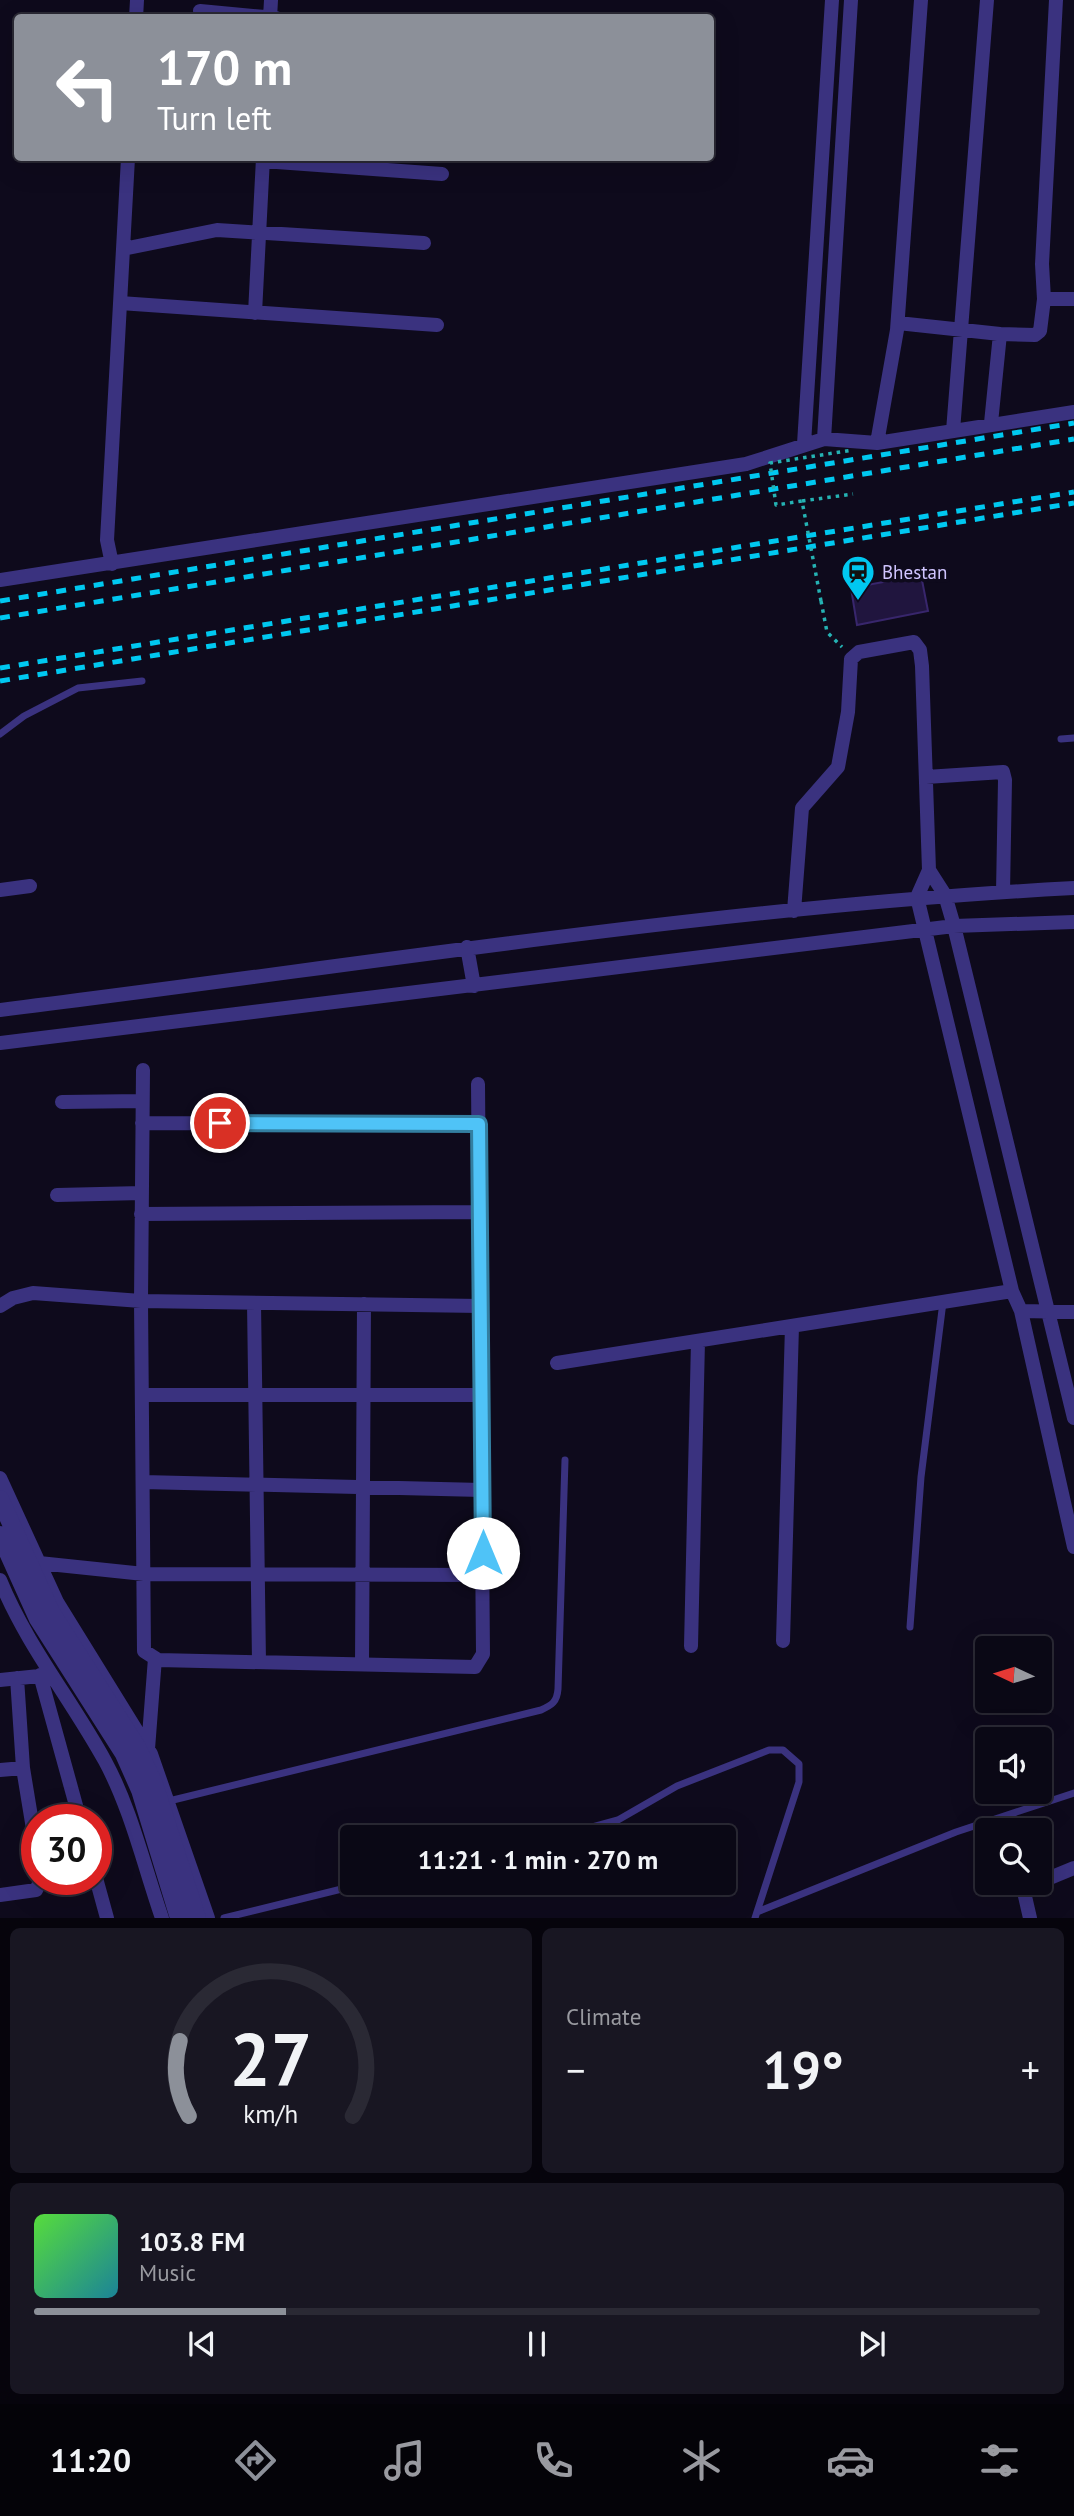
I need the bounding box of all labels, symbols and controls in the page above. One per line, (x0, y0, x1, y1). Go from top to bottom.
text: 170 m (157, 35, 292, 99)
icon: left (42, 42, 133, 133)
text: Turn left (157, 97, 272, 139)
station icon: Bhestan (839, 553, 877, 602)
place label: Bhestan (882, 560, 947, 584)
pin (190, 1093, 250, 1153)
icon: arrive (201, 1104, 239, 1142)
position arrow (446, 1516, 520, 1590)
north arrow (975, 1636, 1052, 1713)
map controls (975, 1636, 1052, 1895)
button: sound (975, 1727, 1052, 1804)
speed limit sign: 30 (21, 1804, 112, 1895)
button: search (975, 1818, 1052, 1895)
text: 11:21 · 1 min · 270 m (418, 1843, 658, 1876)
text: Climate (566, 2002, 641, 2031)
text: 27 (230, 2013, 312, 2107)
text: 19° (762, 2036, 844, 2103)
text: − (566, 2045, 585, 2094)
text: + (1021, 2045, 1040, 2094)
text: km/h (244, 2098, 298, 2130)
text: 103.8 FM (139, 2225, 245, 2258)
text: Music (139, 2258, 196, 2287)
icon: previous (183, 2325, 221, 2363)
icon: pause (518, 2325, 556, 2363)
icon: next (853, 2325, 891, 2363)
icon: directions (231, 2436, 280, 2485)
icon: music (380, 2436, 429, 2485)
icon: phone (529, 2436, 578, 2485)
icon: climate (677, 2436, 726, 2485)
icon: car (826, 2436, 875, 2485)
icon: filters (975, 2436, 1024, 2485)
text: 11:20 (50, 2439, 131, 2481)

